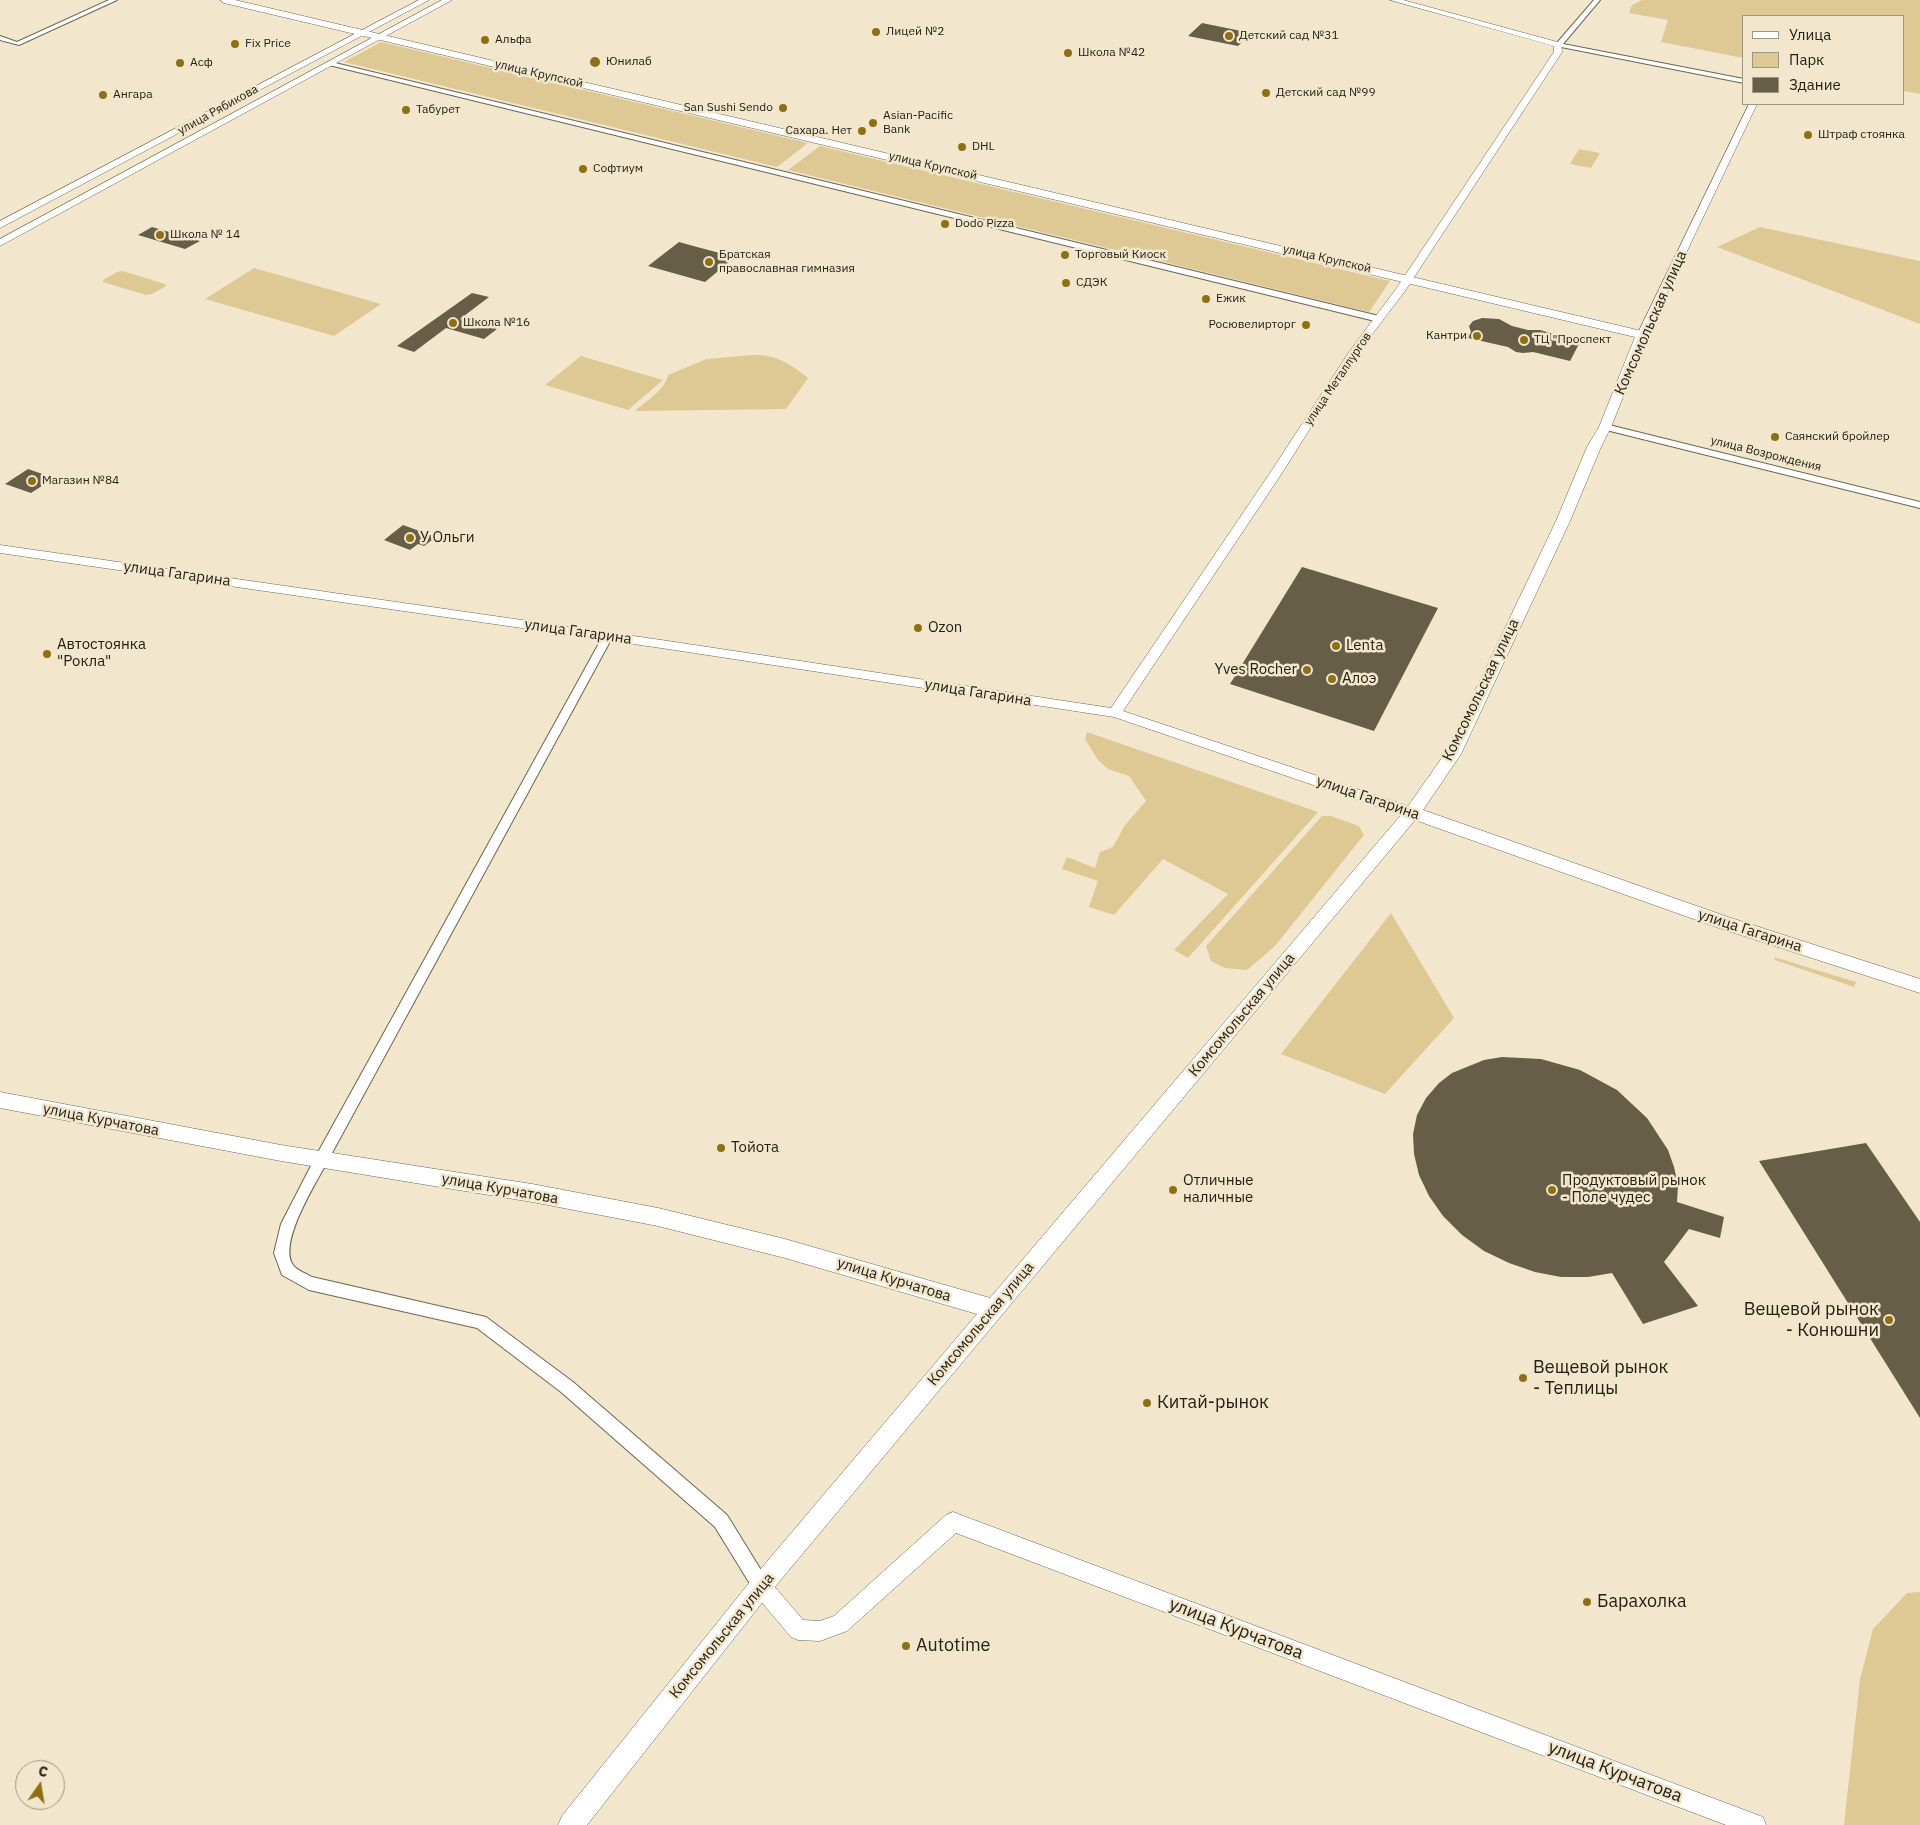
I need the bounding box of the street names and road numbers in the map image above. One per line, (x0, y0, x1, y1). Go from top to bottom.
street label: улица Крупской (494, 57, 584, 91)
street label: улица Рябикова (175, 82, 261, 138)
street label: улица Крупской (888, 149, 978, 183)
street label: улица Крупской (1282, 242, 1372, 276)
street label: Комсомольская улица (1611, 248, 1691, 398)
street label: улица Металлургов (1301, 330, 1375, 428)
street label: улица Возрождения (1709, 433, 1823, 475)
street label: улица Гагарина (122, 558, 232, 590)
street label: улица Гагарина (523, 616, 633, 648)
street label: Комсомольская улица (1439, 616, 1523, 764)
street label: улица Гагарина (923, 676, 1033, 710)
street label: улица Гагарина (1314, 772, 1422, 824)
street label: улица Гагарина (1696, 906, 1804, 956)
street label: Комсомольская улица (1185, 949, 1299, 1081)
street label: улица Курчатова (41, 1100, 161, 1140)
street label: улица Курчатова (440, 1170, 560, 1208)
street label: улица Курчатова (835, 1254, 953, 1306)
street label: Комсомольская улица (924, 1258, 1038, 1390)
street label: Комсомольская улица (666, 1570, 778, 1702)
street label: улица Курчатова (1166, 1593, 1306, 1665)
street label: улица Курчатова (1545, 1736, 1685, 1808)

